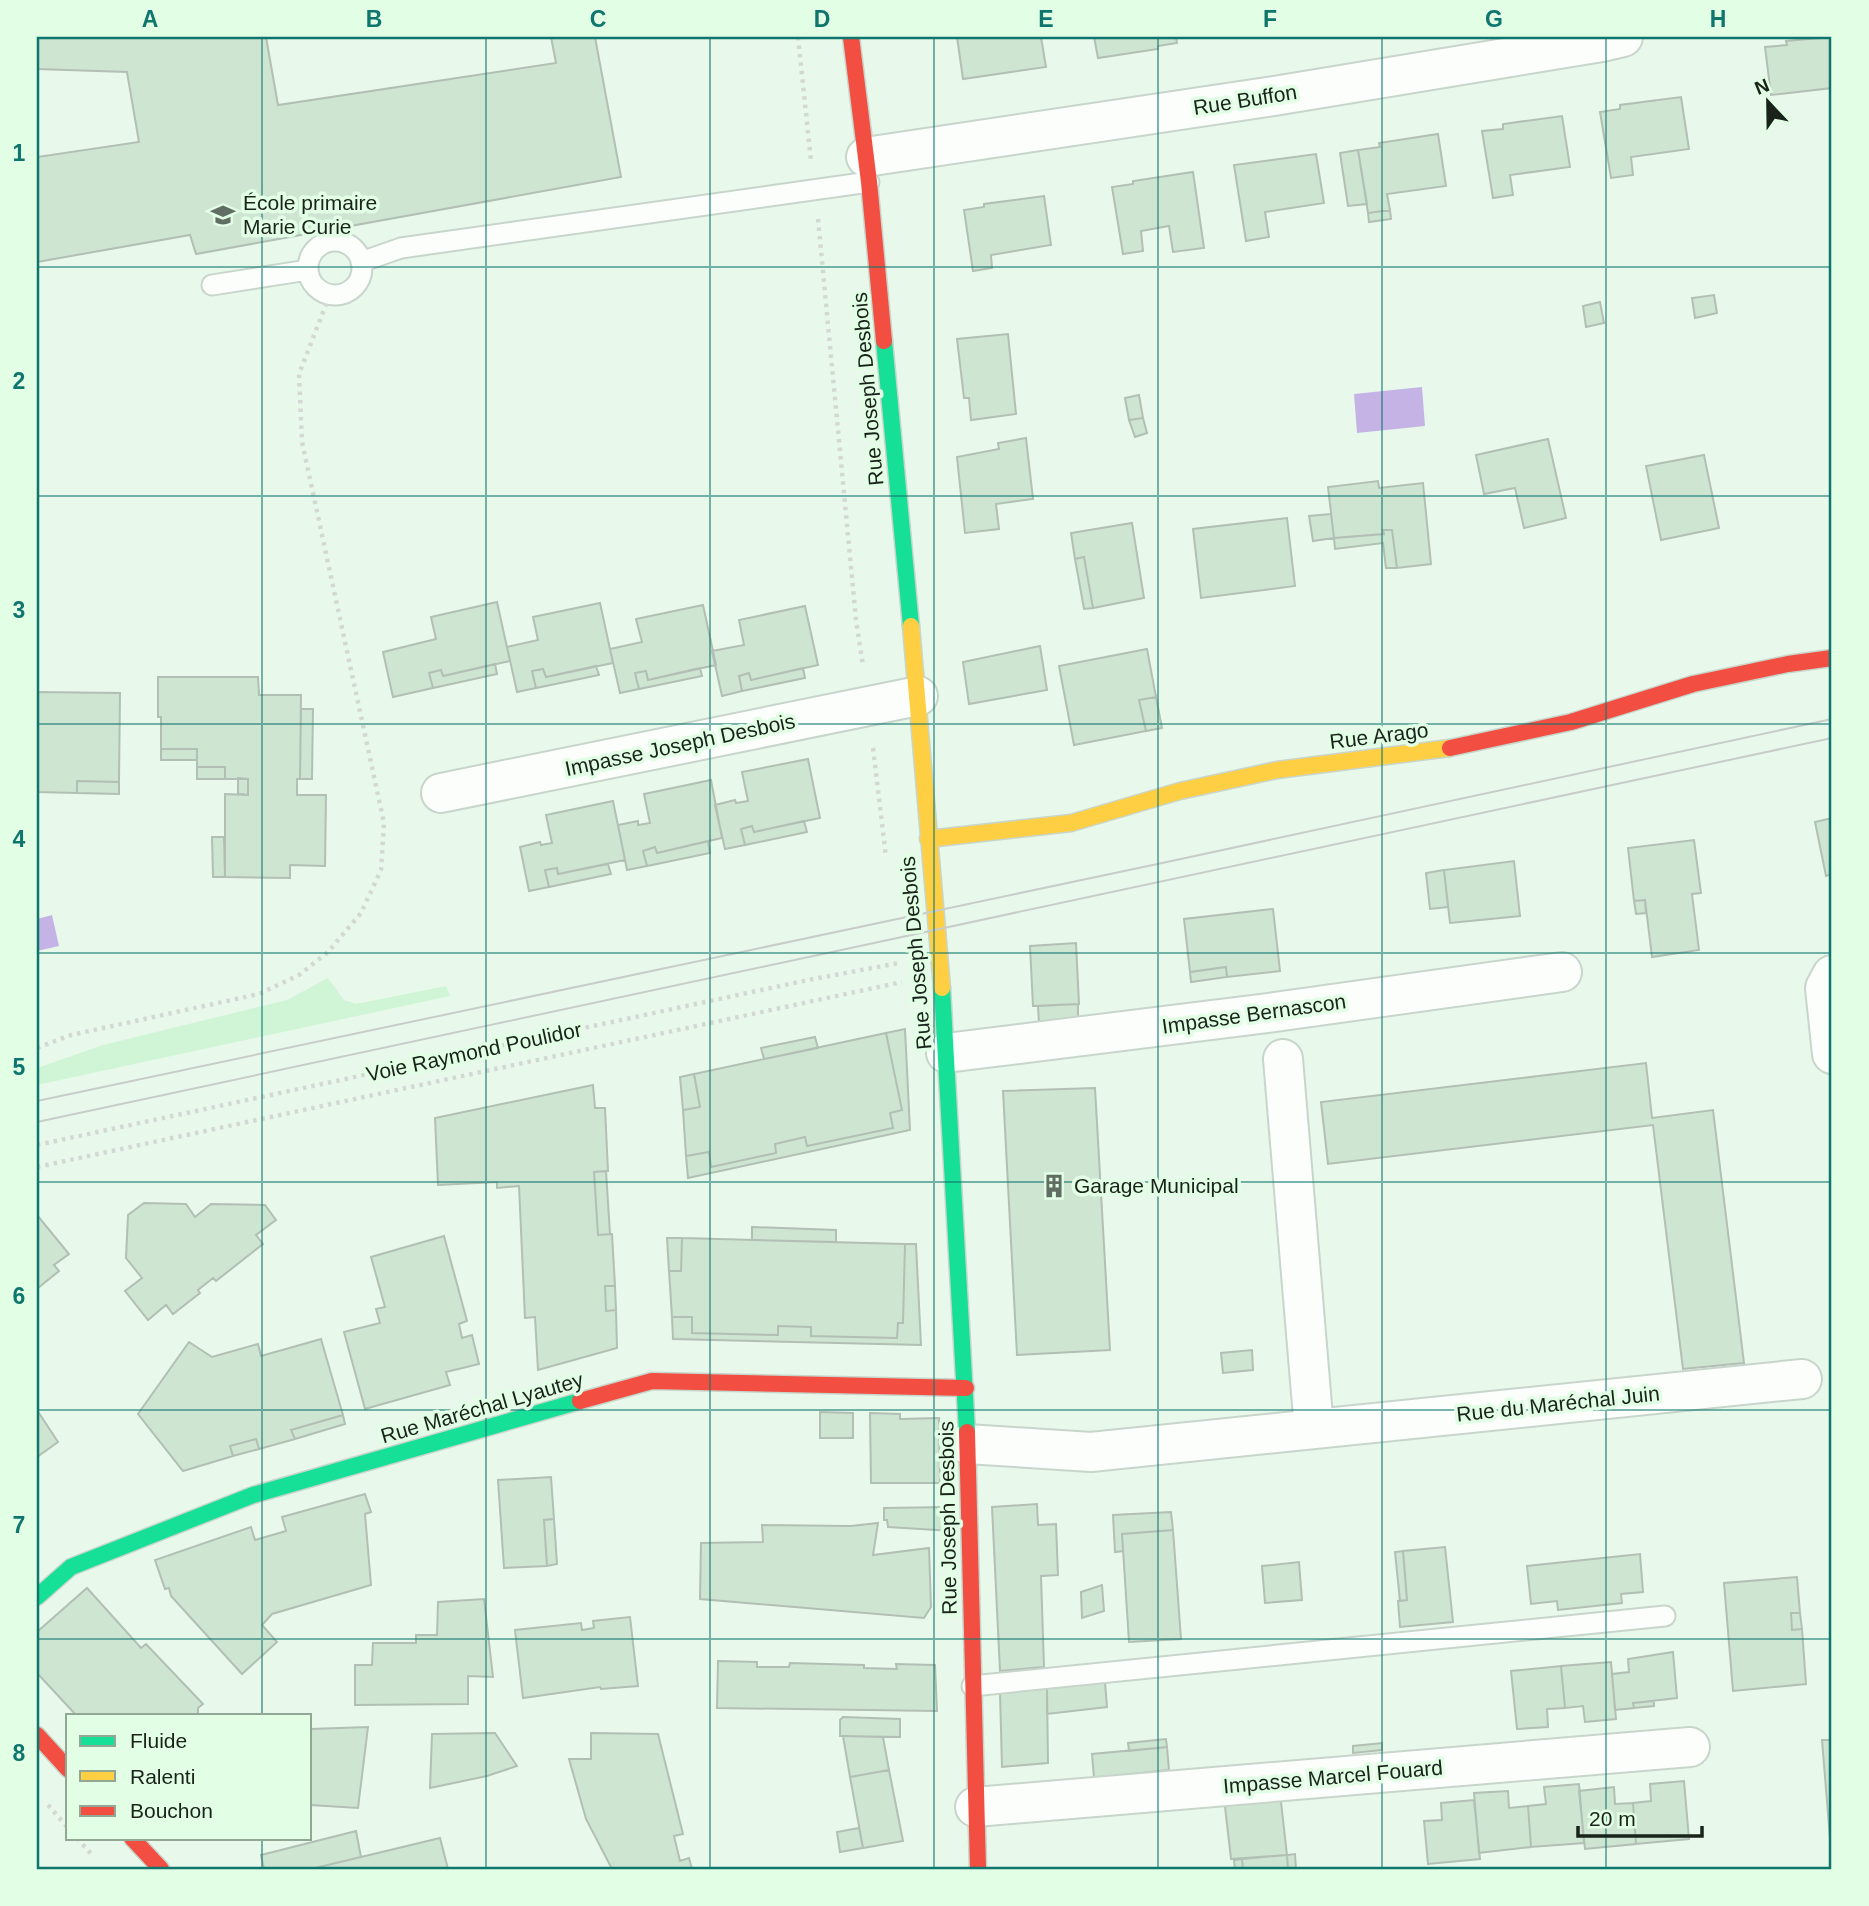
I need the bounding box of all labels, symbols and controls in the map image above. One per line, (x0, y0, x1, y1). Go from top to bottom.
text: A (142, 6, 158, 32)
text: B (366, 6, 382, 32)
text: C (590, 6, 606, 32)
text: D (814, 6, 830, 32)
text: E (1038, 6, 1054, 32)
text: F (1263, 6, 1277, 32)
text: G (1485, 6, 1503, 32)
text: H (1710, 6, 1726, 32)
north arrow (1732, 66, 1802, 136)
text: N (1752, 74, 1772, 99)
street label: Rue Buffon (1191, 80, 1298, 119)
text: 1 (13, 140, 26, 166)
place label: École primaire Marie Curie (243, 191, 377, 238)
school or university icon: École primaire Marie Curie (209, 201, 237, 229)
street label: Rue Joseph Desbois (848, 292, 887, 487)
text: 2 (13, 368, 25, 394)
text: 3 (13, 597, 25, 623)
street label: Impasse Joseph Desbois (563, 709, 797, 780)
street label: Rue Arago (1328, 718, 1430, 753)
text: 4 (13, 826, 26, 852)
street label: Rue Joseph Desbois (896, 856, 935, 1051)
street label: Impasse Bernascon (1160, 989, 1347, 1038)
street label: Voie Raymond Poulidor (364, 1017, 584, 1086)
text: 5 (13, 1054, 26, 1080)
building icon: Garage Municipal (1040, 1172, 1068, 1200)
place label: Garage Municipal (1074, 1174, 1239, 1197)
text: 6 (13, 1283, 25, 1309)
street label: Rue Maréchal Lyautey (378, 1367, 586, 1447)
street label: Rue du Maréchal Juin (1455, 1381, 1661, 1426)
street label: Rue Joseph Desbois (934, 1421, 961, 1615)
text: 7 (13, 1512, 25, 1538)
legend (66, 1714, 312, 1840)
text: Fluide (130, 1729, 187, 1752)
text: 8 (13, 1740, 26, 1766)
street label: Impasse Marcel Fouard (1222, 1755, 1444, 1798)
text: Ralenti (130, 1765, 195, 1788)
scale bar (1578, 1794, 1703, 1838)
text: Bouchon (130, 1799, 213, 1822)
text: 20 m (1589, 1807, 1636, 1830)

